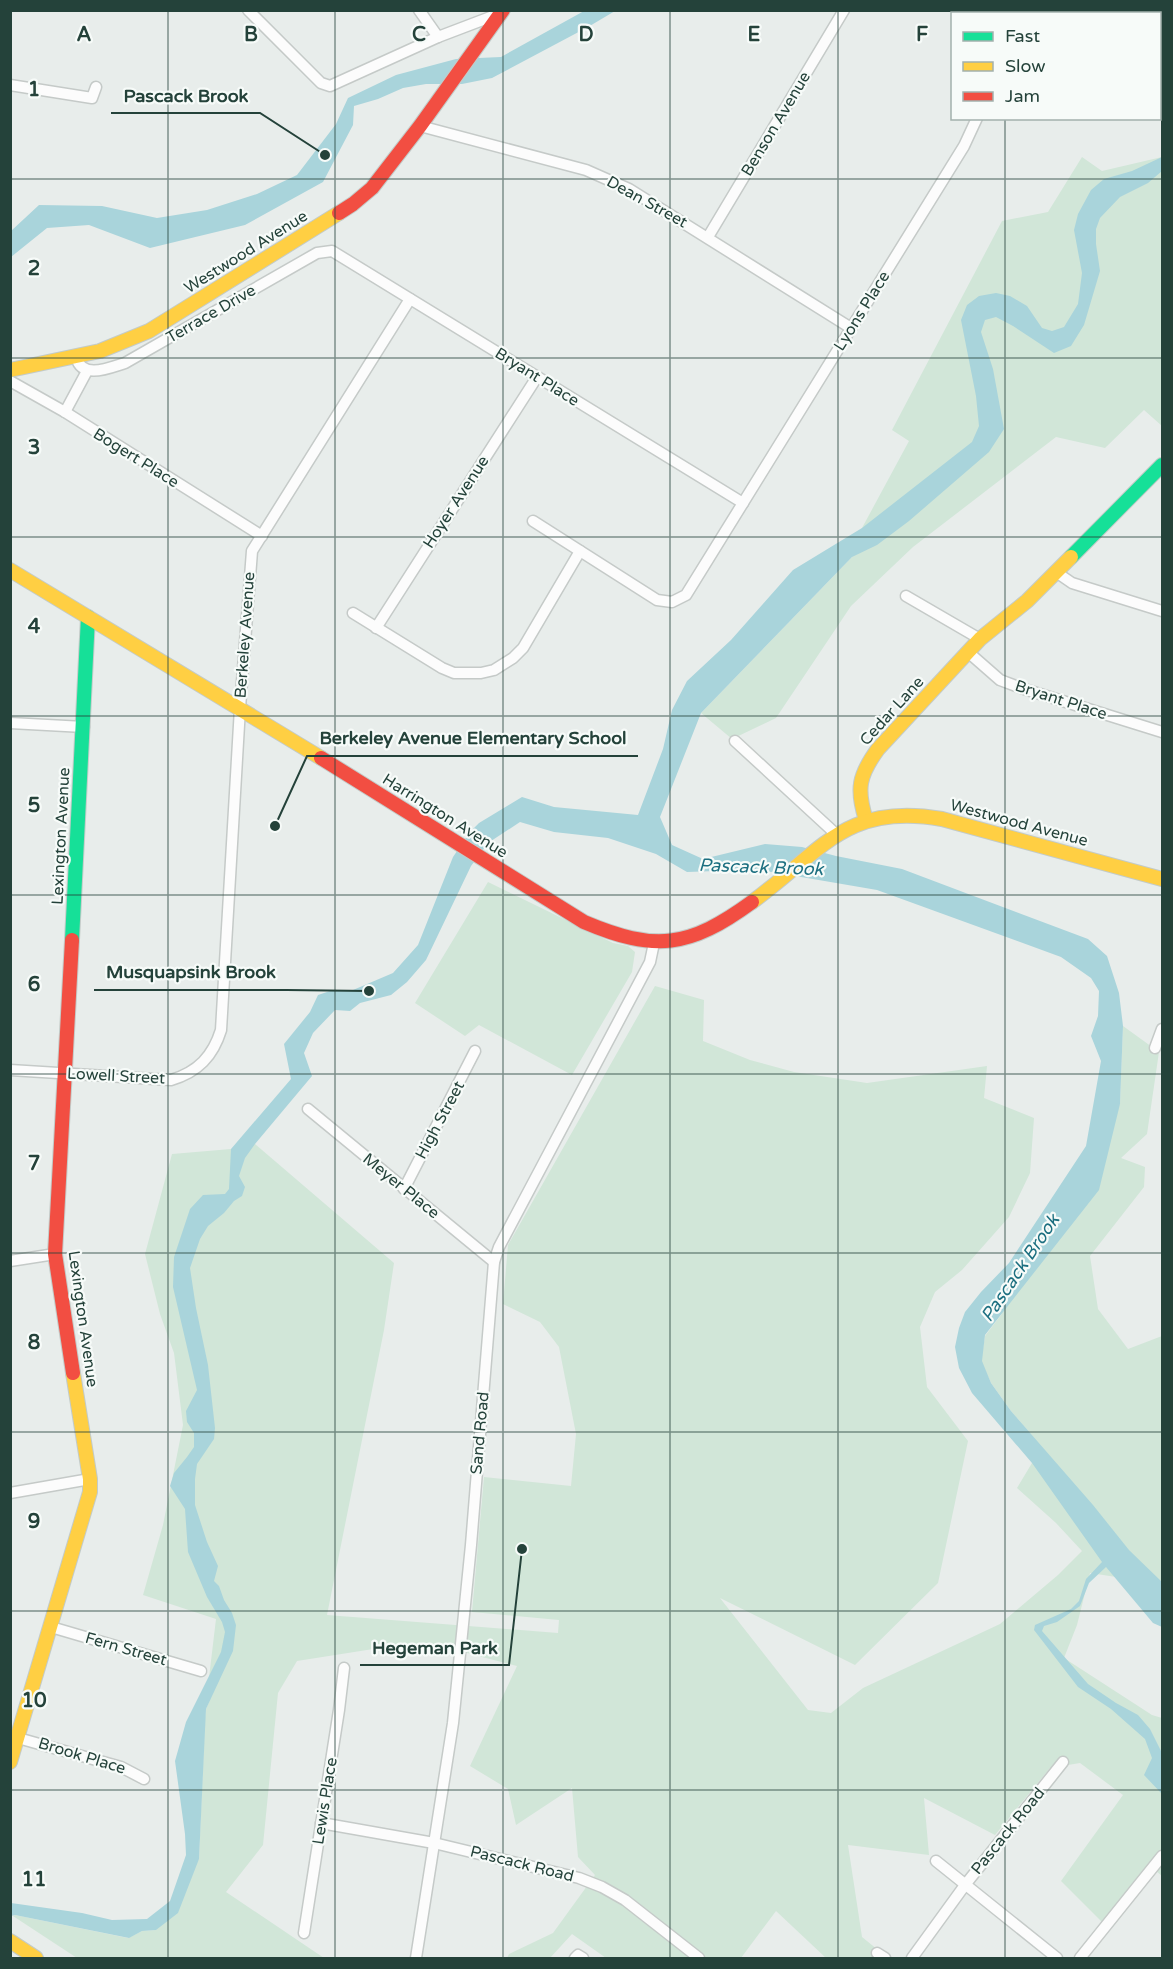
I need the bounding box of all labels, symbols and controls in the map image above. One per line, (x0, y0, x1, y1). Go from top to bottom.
legend (951, 12, 1161, 120)
text: A (77, 23, 92, 47)
text: B (244, 23, 258, 47)
text: C (412, 23, 426, 47)
text: D (578, 23, 594, 47)
text: E (748, 23, 761, 47)
text: F (916, 23, 928, 47)
text: Fast (1005, 25, 1040, 47)
text: Slow (1005, 55, 1046, 77)
street label: Benson Avenue (737, 68, 815, 180)
callout: Pascack Brook (111, 77, 260, 113)
text: 1 (28, 78, 40, 102)
text: Pascack Brook (124, 85, 249, 107)
text: Jam (1005, 85, 1040, 107)
street label: Dean Street (603, 172, 691, 232)
street label: Westwood Avenue (181, 206, 311, 298)
text: 2 (28, 257, 40, 281)
street label: Lyons Place (830, 267, 894, 355)
street label: Terrace Drive (163, 280, 259, 348)
street label: Bryant Place (491, 343, 583, 411)
street label: Bogert Place (89, 424, 183, 492)
text: 3 (28, 436, 40, 460)
street label: Hoyer Avenue (419, 452, 493, 552)
street label: Berkeley Avenue (231, 571, 259, 699)
text: 4 (28, 615, 41, 639)
street label: Cedar Lane (856, 672, 928, 750)
street label: Bryant Place (1012, 676, 1110, 724)
callout: Berkeley Avenue Elementary School (307, 720, 638, 756)
text: Berkeley Avenue Elementary School (319, 727, 627, 749)
street label: Lexington Avenue (47, 767, 75, 905)
street label: Harrington Avenue (379, 769, 511, 863)
text: 5 (28, 794, 40, 818)
street label: Westwood Avenue (948, 795, 1090, 851)
water label: Pascack Brook (698, 854, 825, 880)
callout: Musquapsink Brook (94, 954, 287, 990)
text: Musquapsink Brook (106, 961, 276, 983)
text: 6 (28, 973, 40, 997)
street label: Lowell Street (66, 1063, 166, 1089)
street label: High Street (411, 1077, 469, 1163)
street label: Meyer Place (358, 1149, 444, 1223)
text: 7 (28, 1152, 40, 1176)
water label: Pascack Brook (976, 1209, 1065, 1326)
street label: Lexington Avenue (64, 1249, 102, 1389)
text: 8 (28, 1331, 40, 1355)
street label: Sand Road (466, 1391, 494, 1475)
text: 9 (28, 1510, 40, 1534)
street label: Fern Street (83, 1628, 169, 1670)
callout: Hegeman Park (360, 1629, 509, 1665)
text: Hegeman Park (372, 1637, 498, 1659)
text: 10 (21, 1689, 47, 1713)
street label: Brook Place (36, 1733, 128, 1779)
street label: Lewis Place (308, 1756, 342, 1846)
street label: Pascack Road (967, 1783, 1049, 1879)
street label: Pascack Road (468, 1841, 576, 1887)
text: 11 (21, 1868, 47, 1892)

